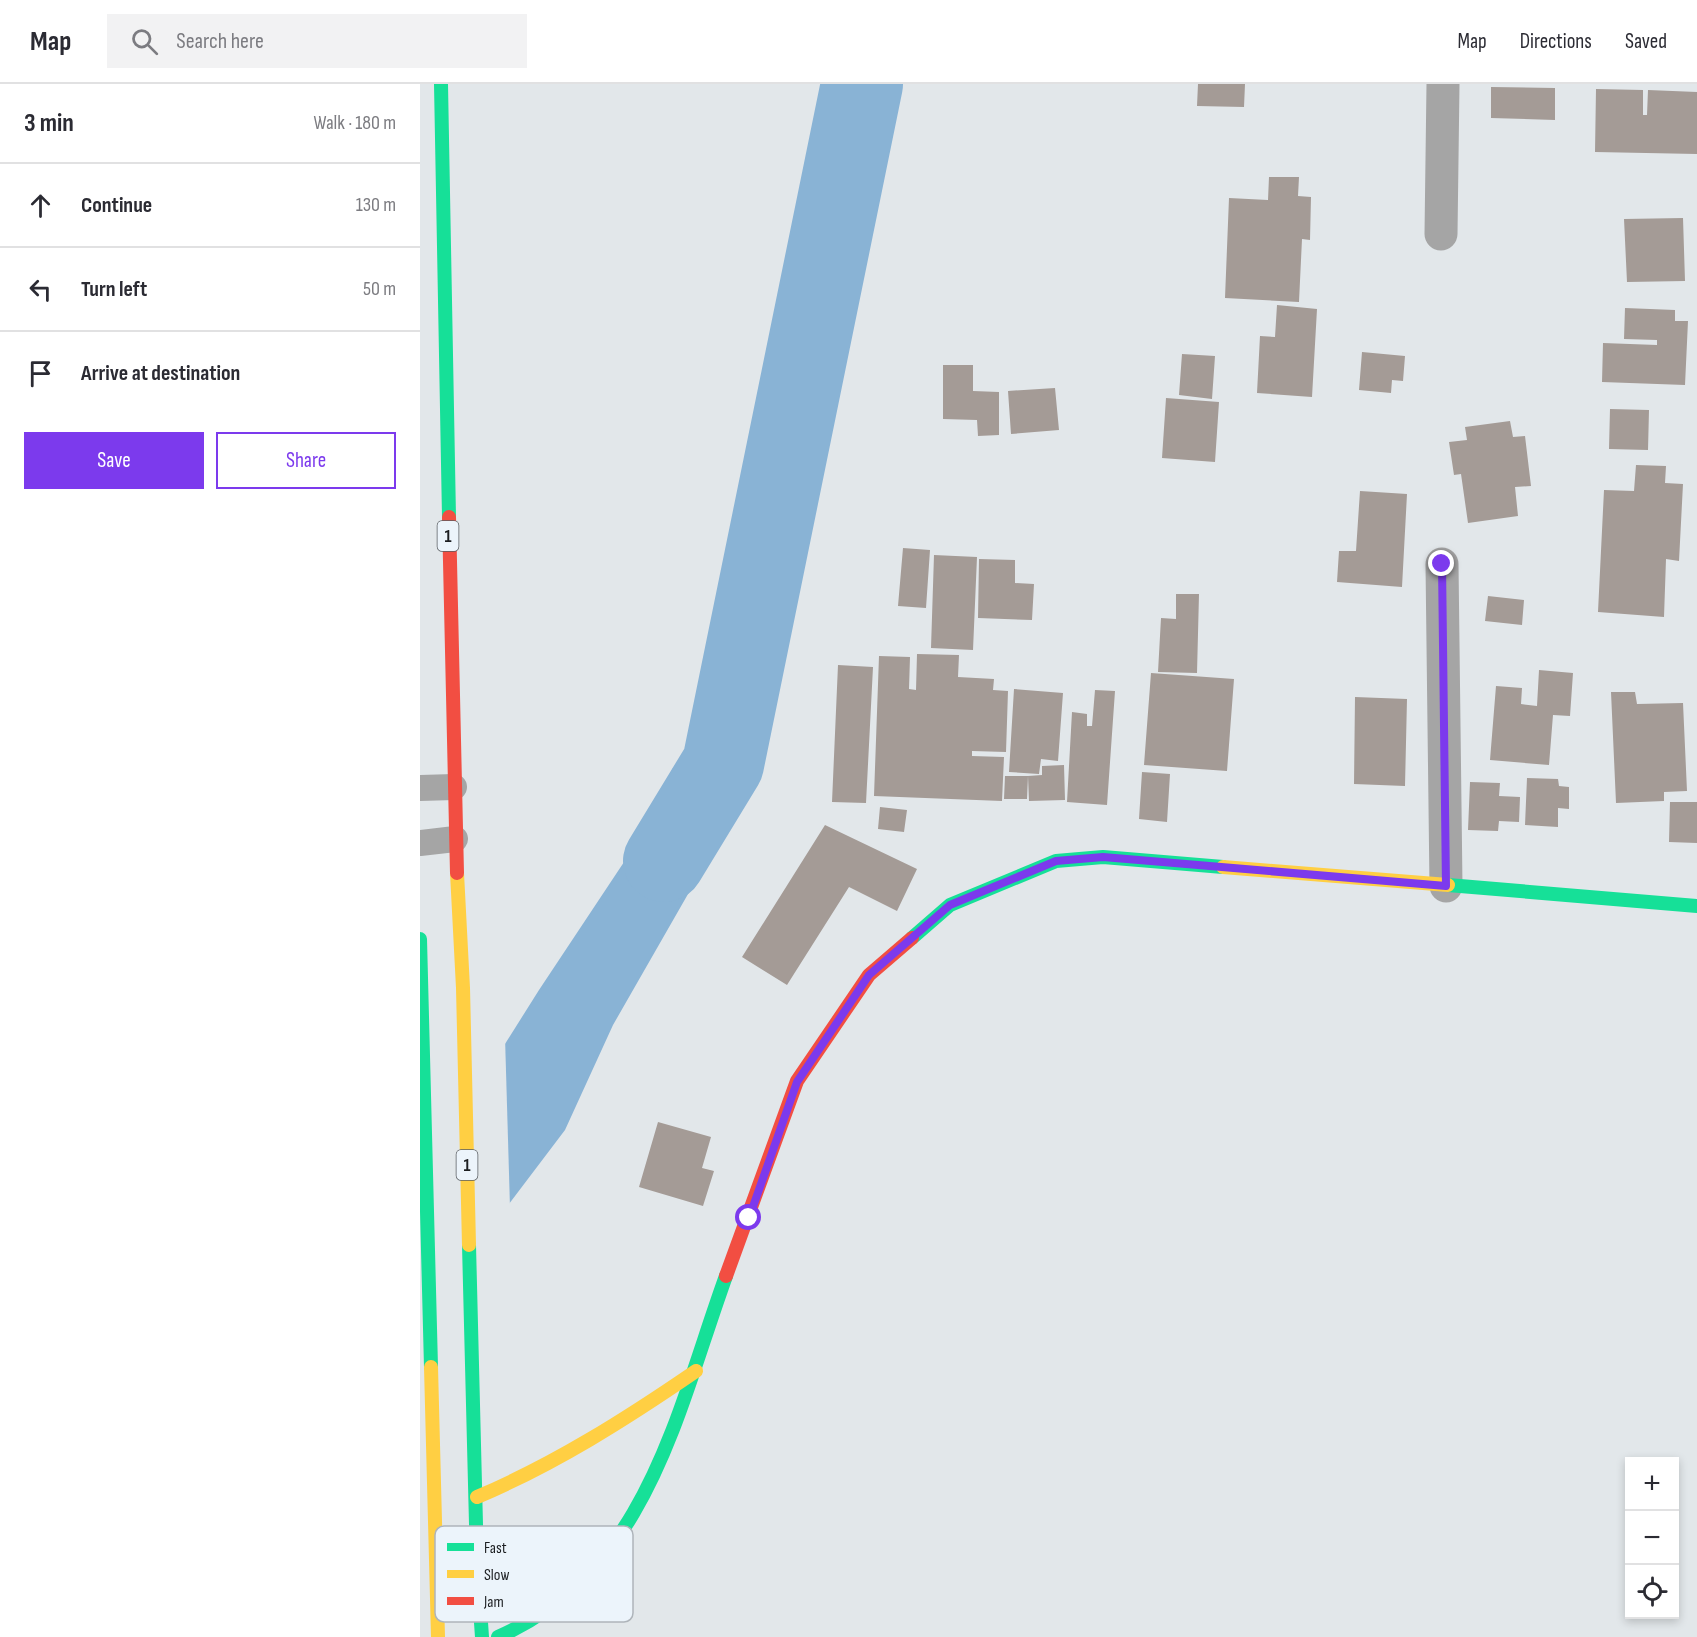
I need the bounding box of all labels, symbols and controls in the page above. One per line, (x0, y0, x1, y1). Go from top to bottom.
search box (107, 14, 527, 68)
text: Map (30, 25, 71, 58)
icon: search (128, 25, 161, 58)
text: Search here (176, 28, 264, 55)
text: Map (1457, 29, 1487, 54)
text: Directions (1520, 29, 1592, 54)
text: Saved (1625, 29, 1667, 54)
text: 3 min (24, 108, 74, 139)
text: Walk · 180 m (313, 111, 396, 135)
icon: ahead (24, 189, 57, 222)
text: Continue (81, 192, 152, 219)
text: 130 m (356, 193, 396, 217)
icon: left (24, 273, 57, 306)
text: Turn left (81, 276, 147, 303)
text: 50 m (363, 277, 396, 301)
icon: arrive (24, 357, 57, 390)
text: Arrive at destination (81, 360, 240, 387)
button: Save (24, 432, 204, 489)
button: Share (216, 432, 396, 489)
road number: 1 (438, 521, 458, 551)
route end (1428, 550, 1454, 576)
road number: 1 (456, 1150, 477, 1180)
route start (735, 1204, 761, 1230)
map controls (1625, 1457, 1679, 1619)
button: + (1625, 1457, 1679, 1511)
button: − (1625, 1511, 1679, 1565)
legend (435, 1526, 633, 1622)
text: Fast (484, 1539, 507, 1558)
button: locate (1625, 1565, 1679, 1619)
text: Slow (484, 1566, 509, 1585)
text: Jam (483, 1593, 504, 1612)

